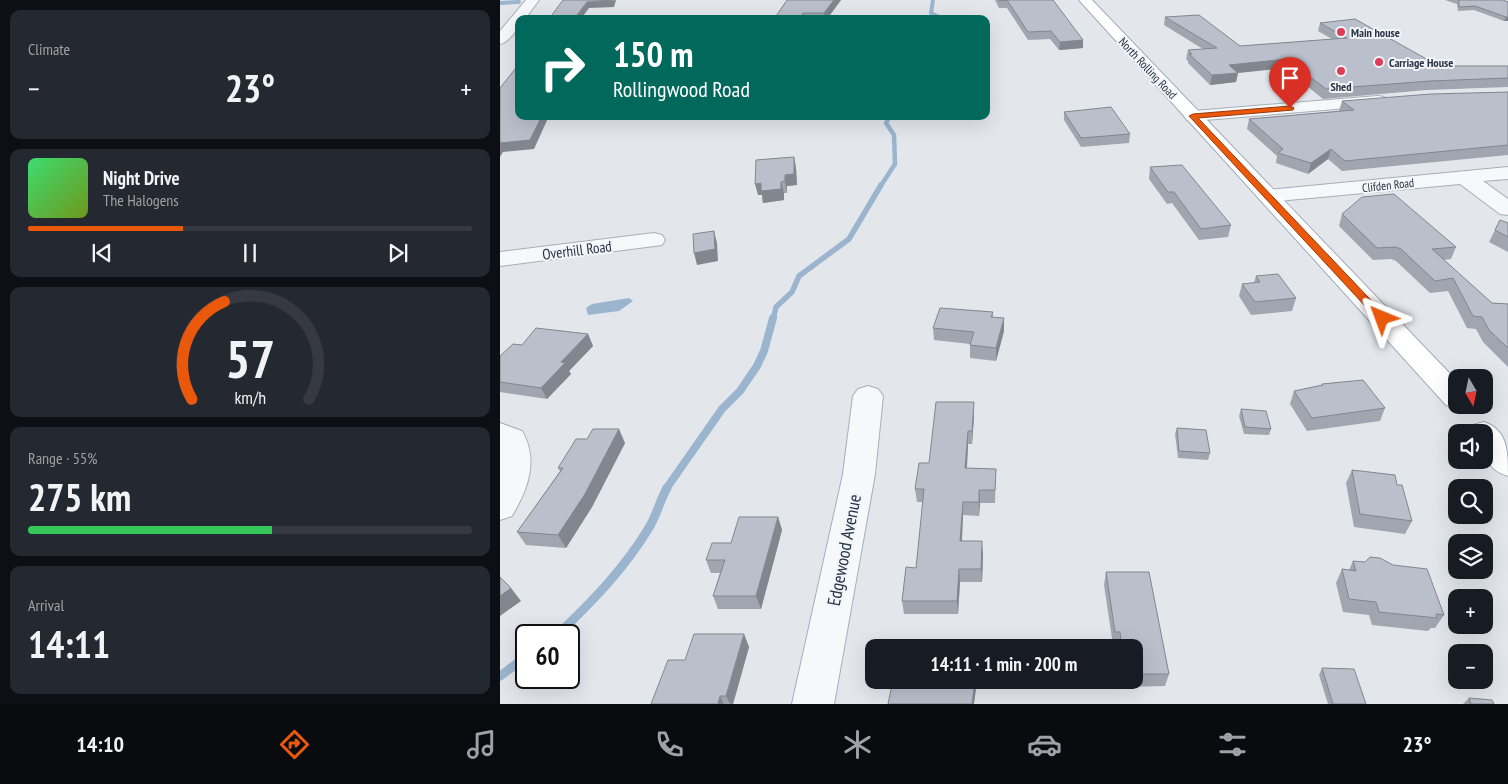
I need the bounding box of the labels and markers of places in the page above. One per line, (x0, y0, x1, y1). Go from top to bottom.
place label: Main house (1351, 25, 1400, 40)
marker: Main house (1335, 26, 1347, 38)
place label: Carriage House (1389, 55, 1453, 70)
marker: Carriage House (1373, 56, 1385, 68)
pin (1269, 57, 1311, 108)
marker: Shed (1335, 65, 1347, 77)
place label: Shed (1330, 79, 1352, 94)

